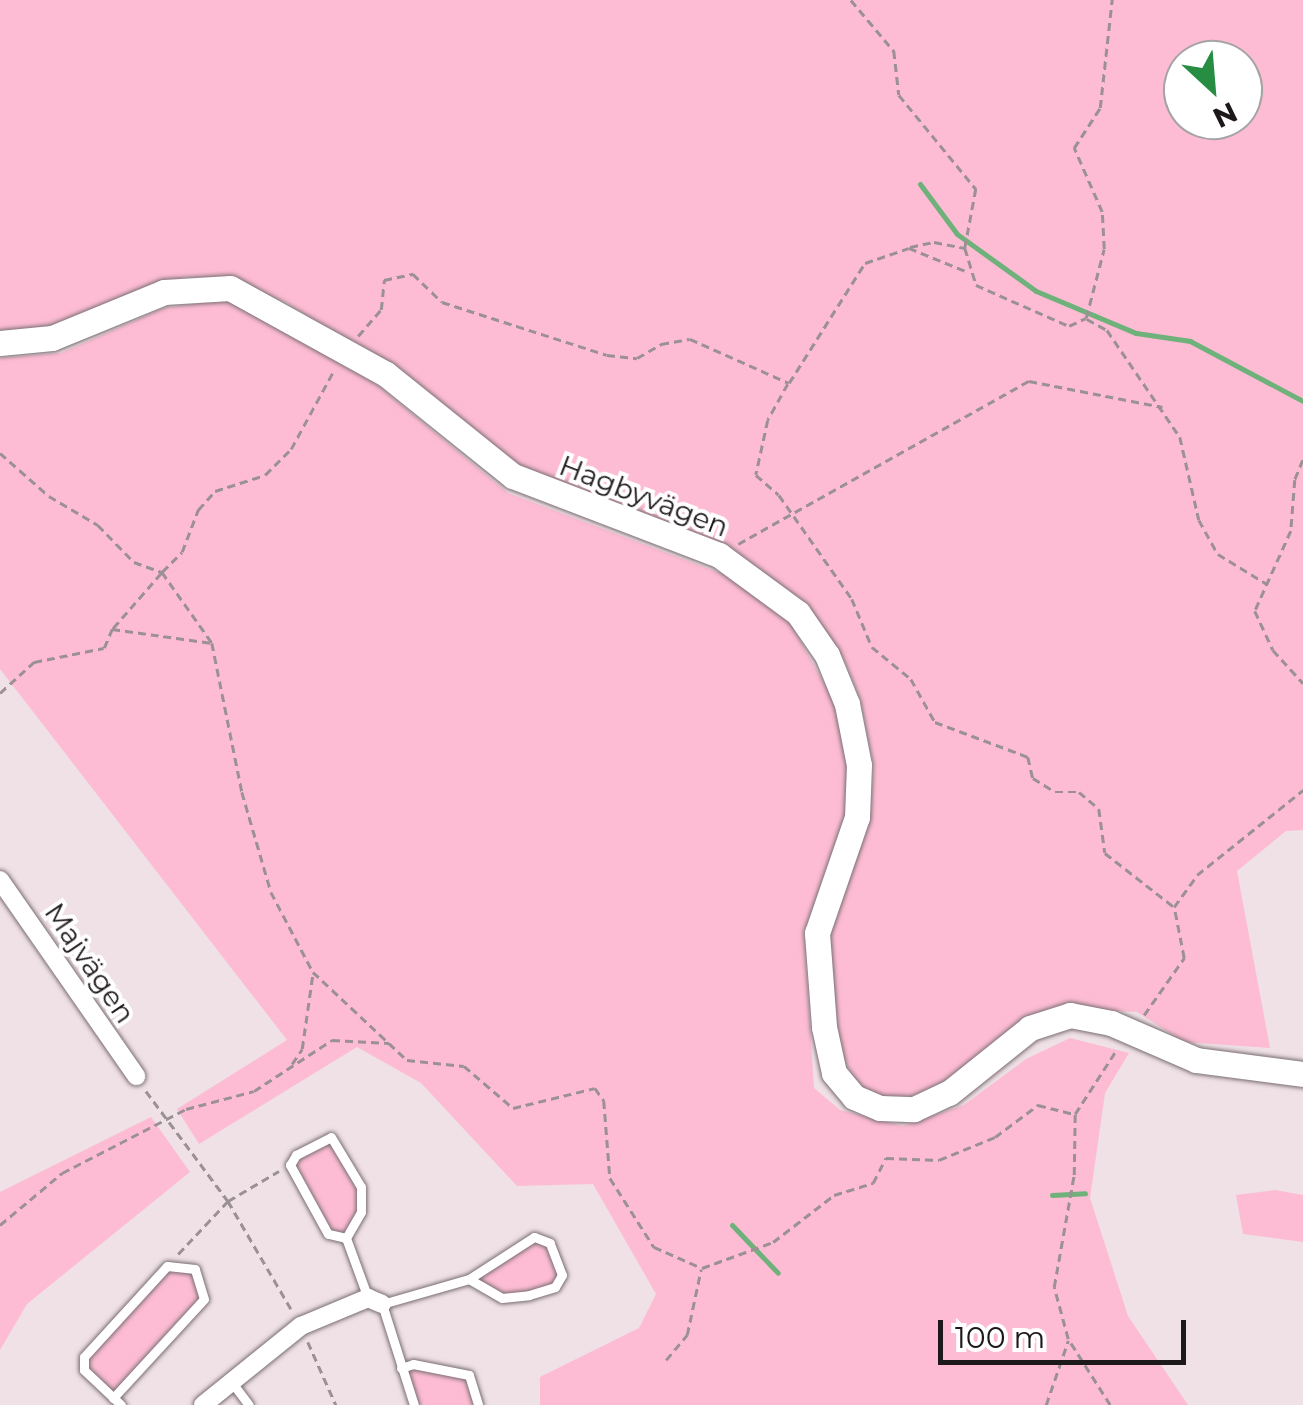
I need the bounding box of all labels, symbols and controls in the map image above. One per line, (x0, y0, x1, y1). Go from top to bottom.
north arrow (1163, 40, 1263, 140)
text: N (1208, 95, 1243, 135)
street label: Hagbyvägen (555, 448, 733, 544)
street label: Majvägen (38, 897, 142, 1029)
scale bar (943, 1300, 1190, 1362)
text: 100 m (955, 1319, 1045, 1356)

